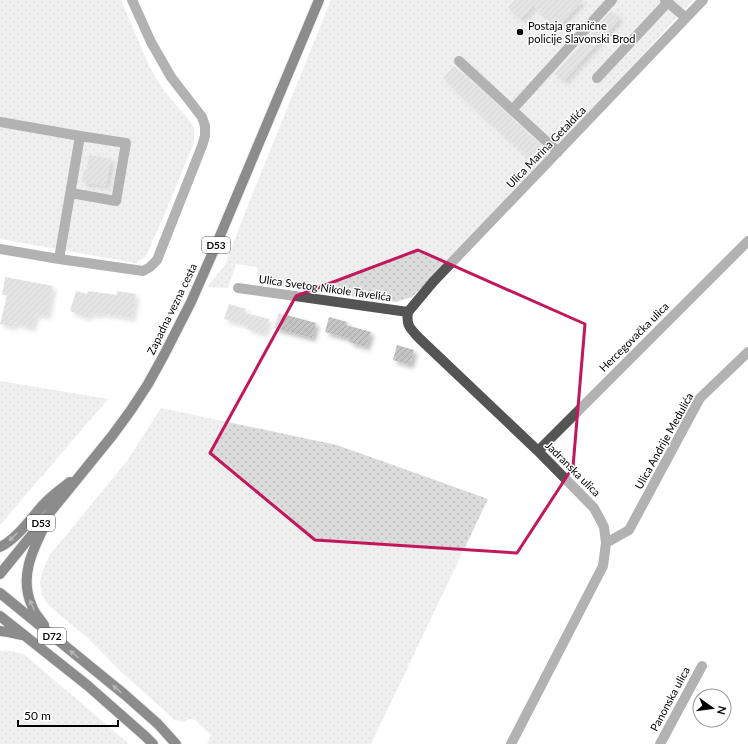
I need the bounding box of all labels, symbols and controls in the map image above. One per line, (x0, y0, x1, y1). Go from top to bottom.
place label: Postaja granične policije Slavonski Brod (528, 19, 636, 45)
marker: Postaja granične policije Slavonski Brod (515, 27, 525, 37)
street label: Ulica Marina Getaldića (503, 103, 588, 190)
road number: D53 (202, 237, 230, 253)
street label: Zapadna vezna cesta (144, 261, 199, 357)
street label: Ulica Svetog Nikole Tavelića (258, 272, 392, 303)
street label: Hercegovačka ulica (596, 299, 671, 374)
street label: Ulica Andrije Medulića (632, 390, 695, 491)
street label: Jadranska ulica (543, 438, 604, 499)
road number: D53 (27, 515, 55, 531)
one-way arrow (8, 532, 18, 542)
one-way arrow (29, 599, 35, 611)
road number: D72 (38, 628, 66, 644)
one-way arrow (69, 649, 80, 658)
street label: Panonska ulica (647, 664, 692, 733)
one-way arrow (112, 684, 123, 693)
north arrow (692, 688, 732, 728)
scale bar (18, 702, 118, 728)
text: N (715, 705, 730, 716)
text: 50 m (24, 708, 51, 723)

